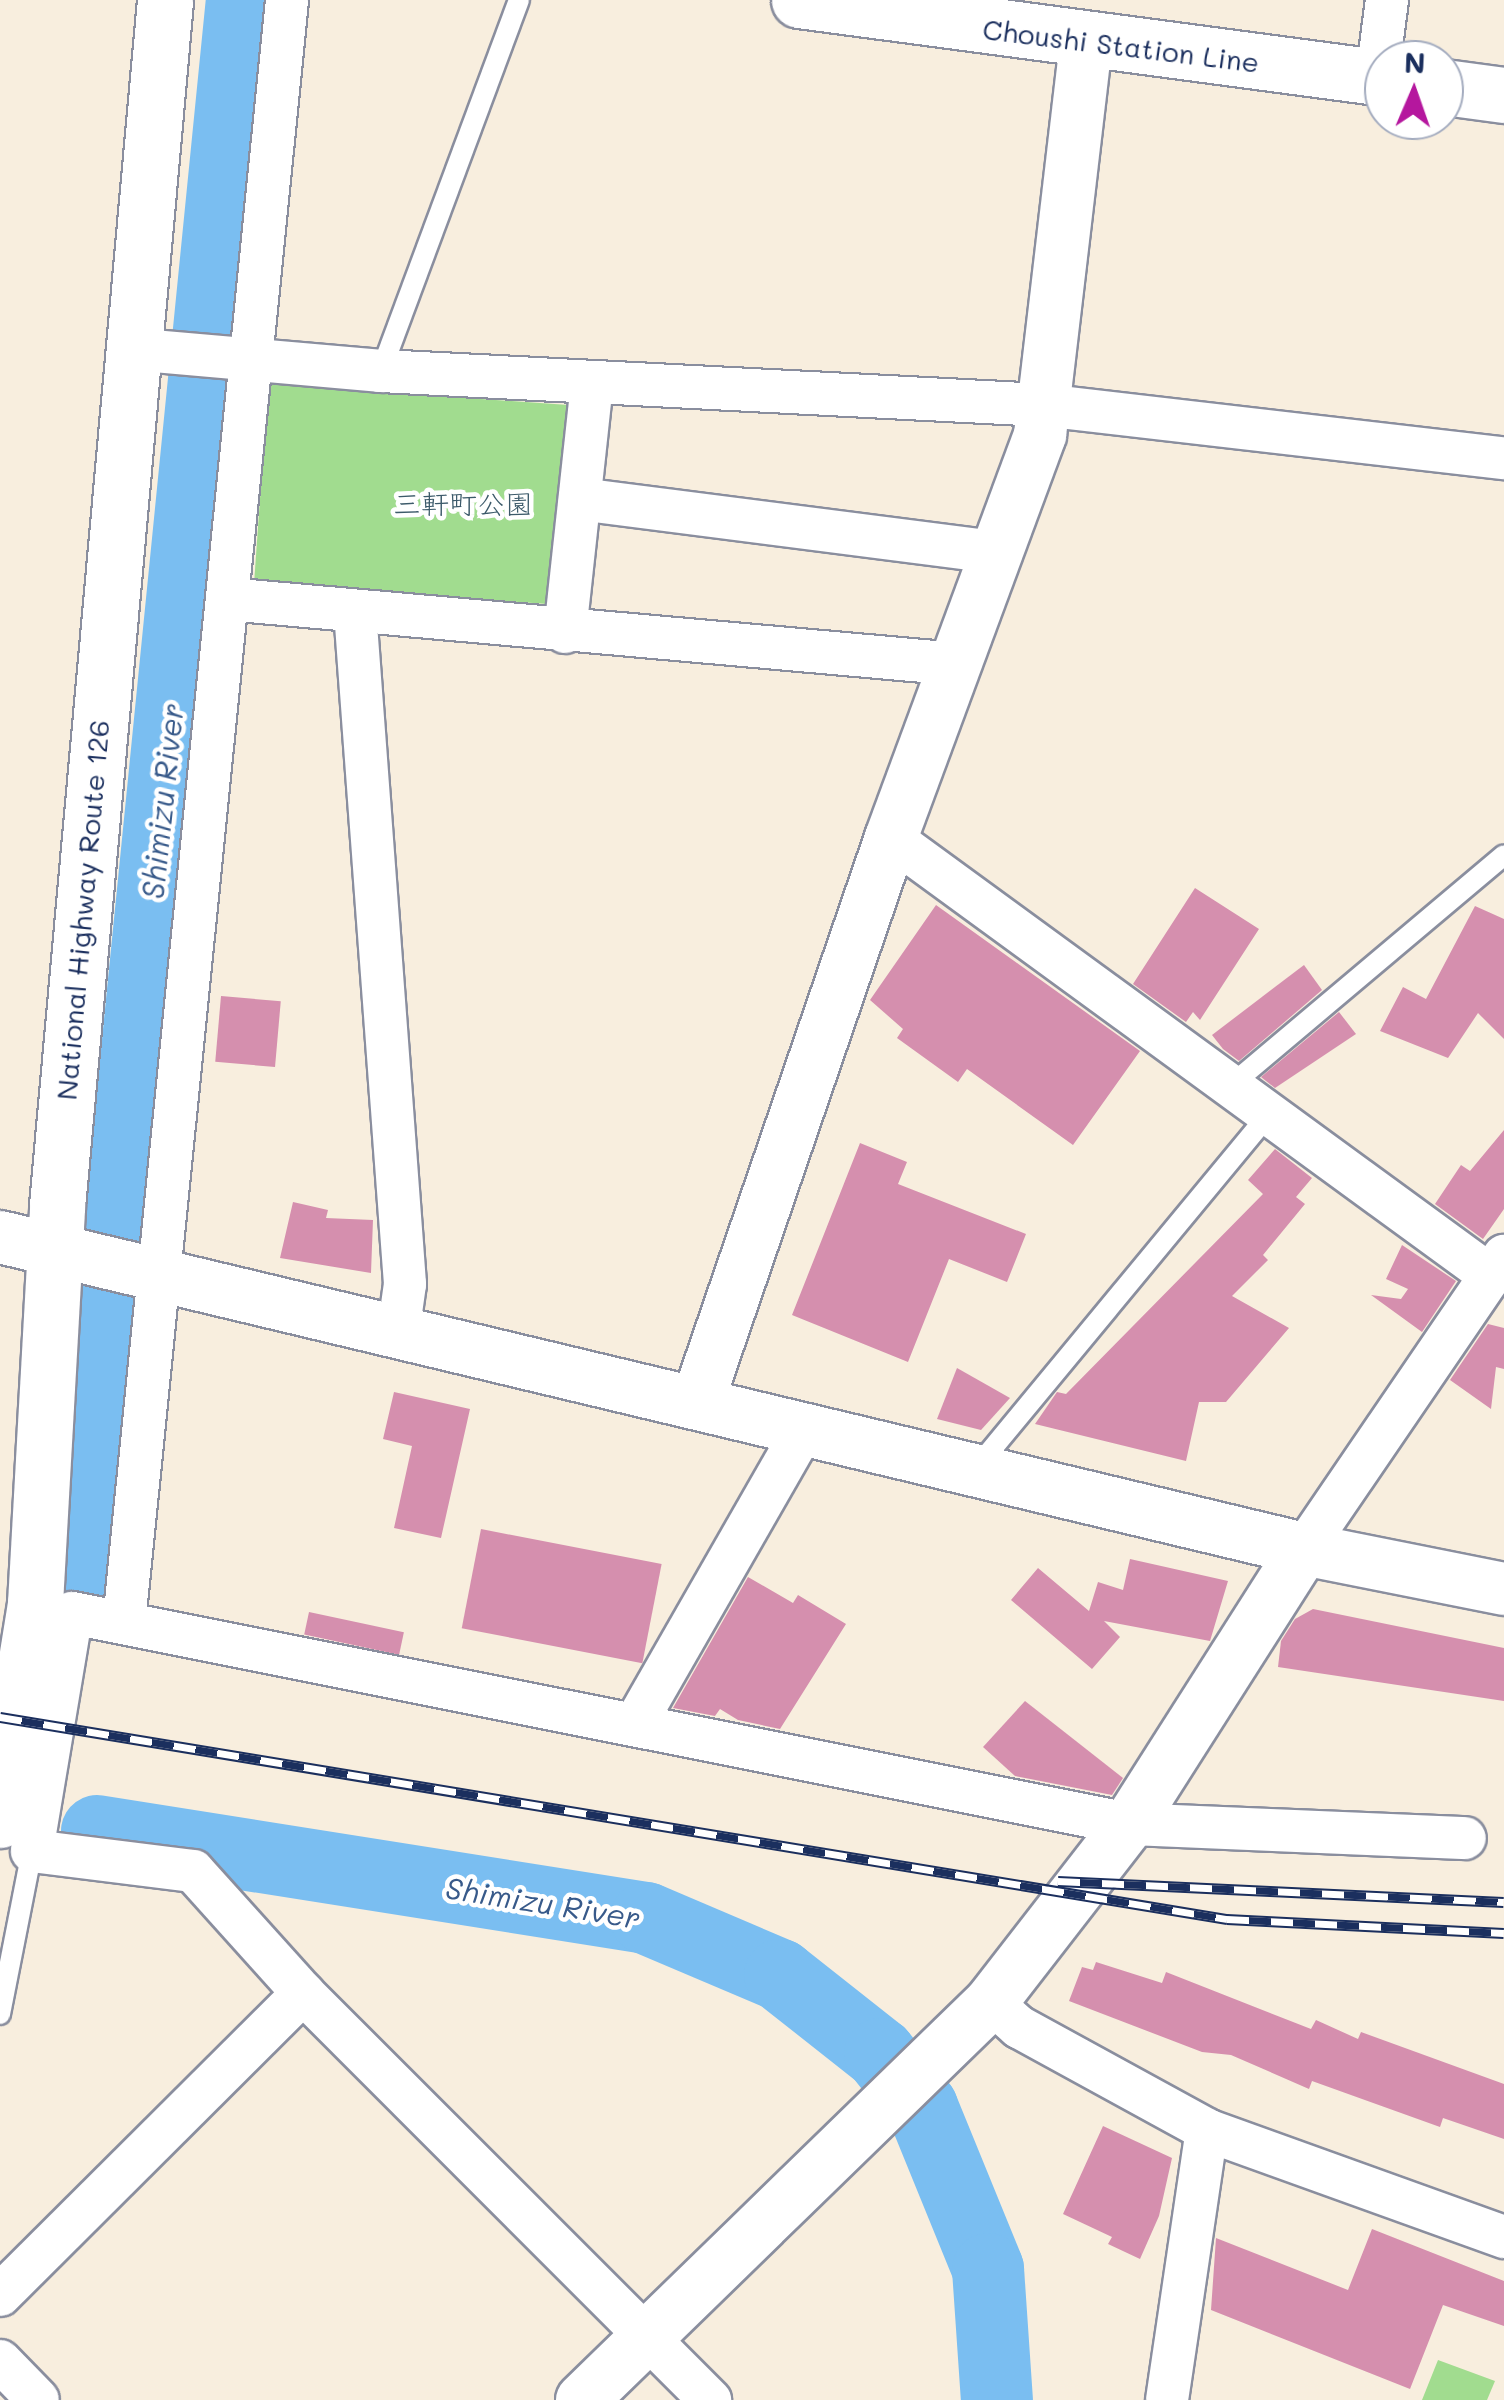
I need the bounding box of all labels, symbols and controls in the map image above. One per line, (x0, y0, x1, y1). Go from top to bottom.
street label: Choushi Station Line (981, 11, 1261, 79)
north arrow (1364, 40, 1464, 140)
text: N (1404, 44, 1426, 80)
park label: 三軒町公園 (393, 486, 533, 520)
water label: Shimizu River (134, 701, 190, 901)
street label: National Highway Route 126 (49, 719, 115, 1101)
water label: Shimizu River (443, 1869, 643, 1935)

